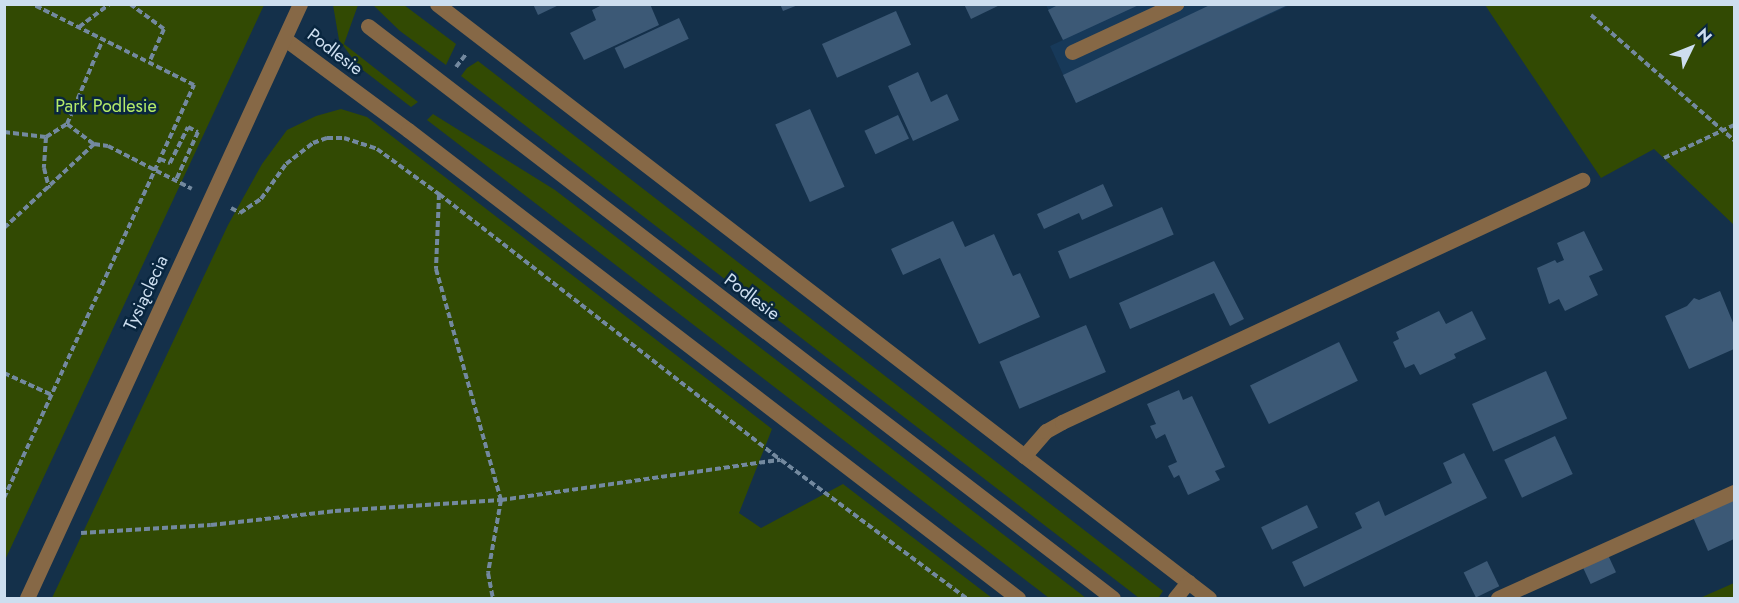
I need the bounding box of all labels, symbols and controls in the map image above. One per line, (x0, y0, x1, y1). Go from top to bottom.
north arrow (1661, 18, 1721, 78)
text: N (1692, 23, 1717, 48)
street label: Podlesie (303, 24, 367, 80)
park label: Park Podlesie (55, 95, 157, 117)
street label: Tysiąclecia (119, 252, 173, 334)
street label: Podlesie (720, 269, 784, 325)

